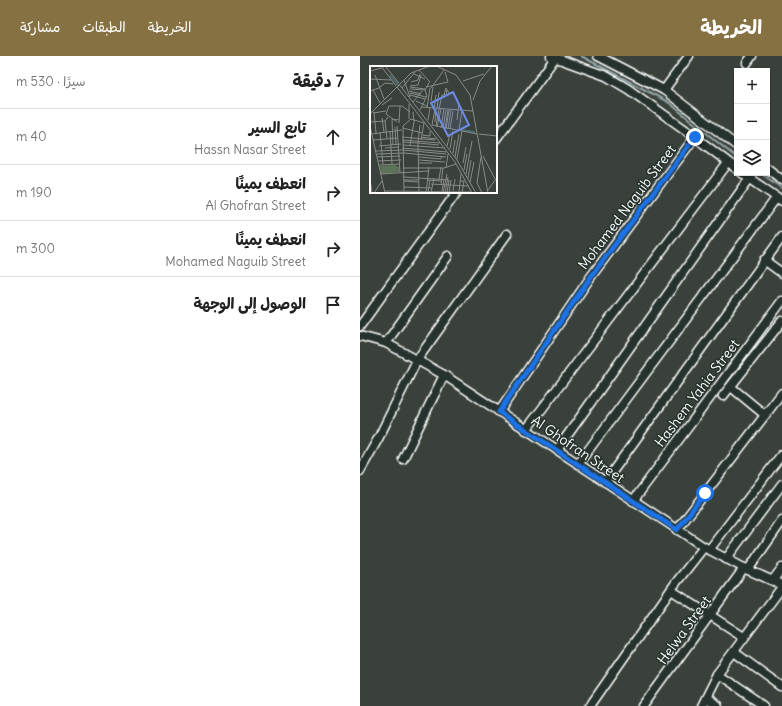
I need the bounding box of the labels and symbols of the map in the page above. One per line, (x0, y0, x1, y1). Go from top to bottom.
inset map (370, 66, 497, 193)
route end (686, 128, 704, 146)
street label: Mohamed Naguib Street (574, 141, 680, 273)
street label: Hashem Yahia Street (651, 335, 744, 450)
street label: Al Ghofran Street (528, 411, 628, 487)
route start (696, 484, 714, 502)
street label: Helwa Street (653, 592, 715, 668)

